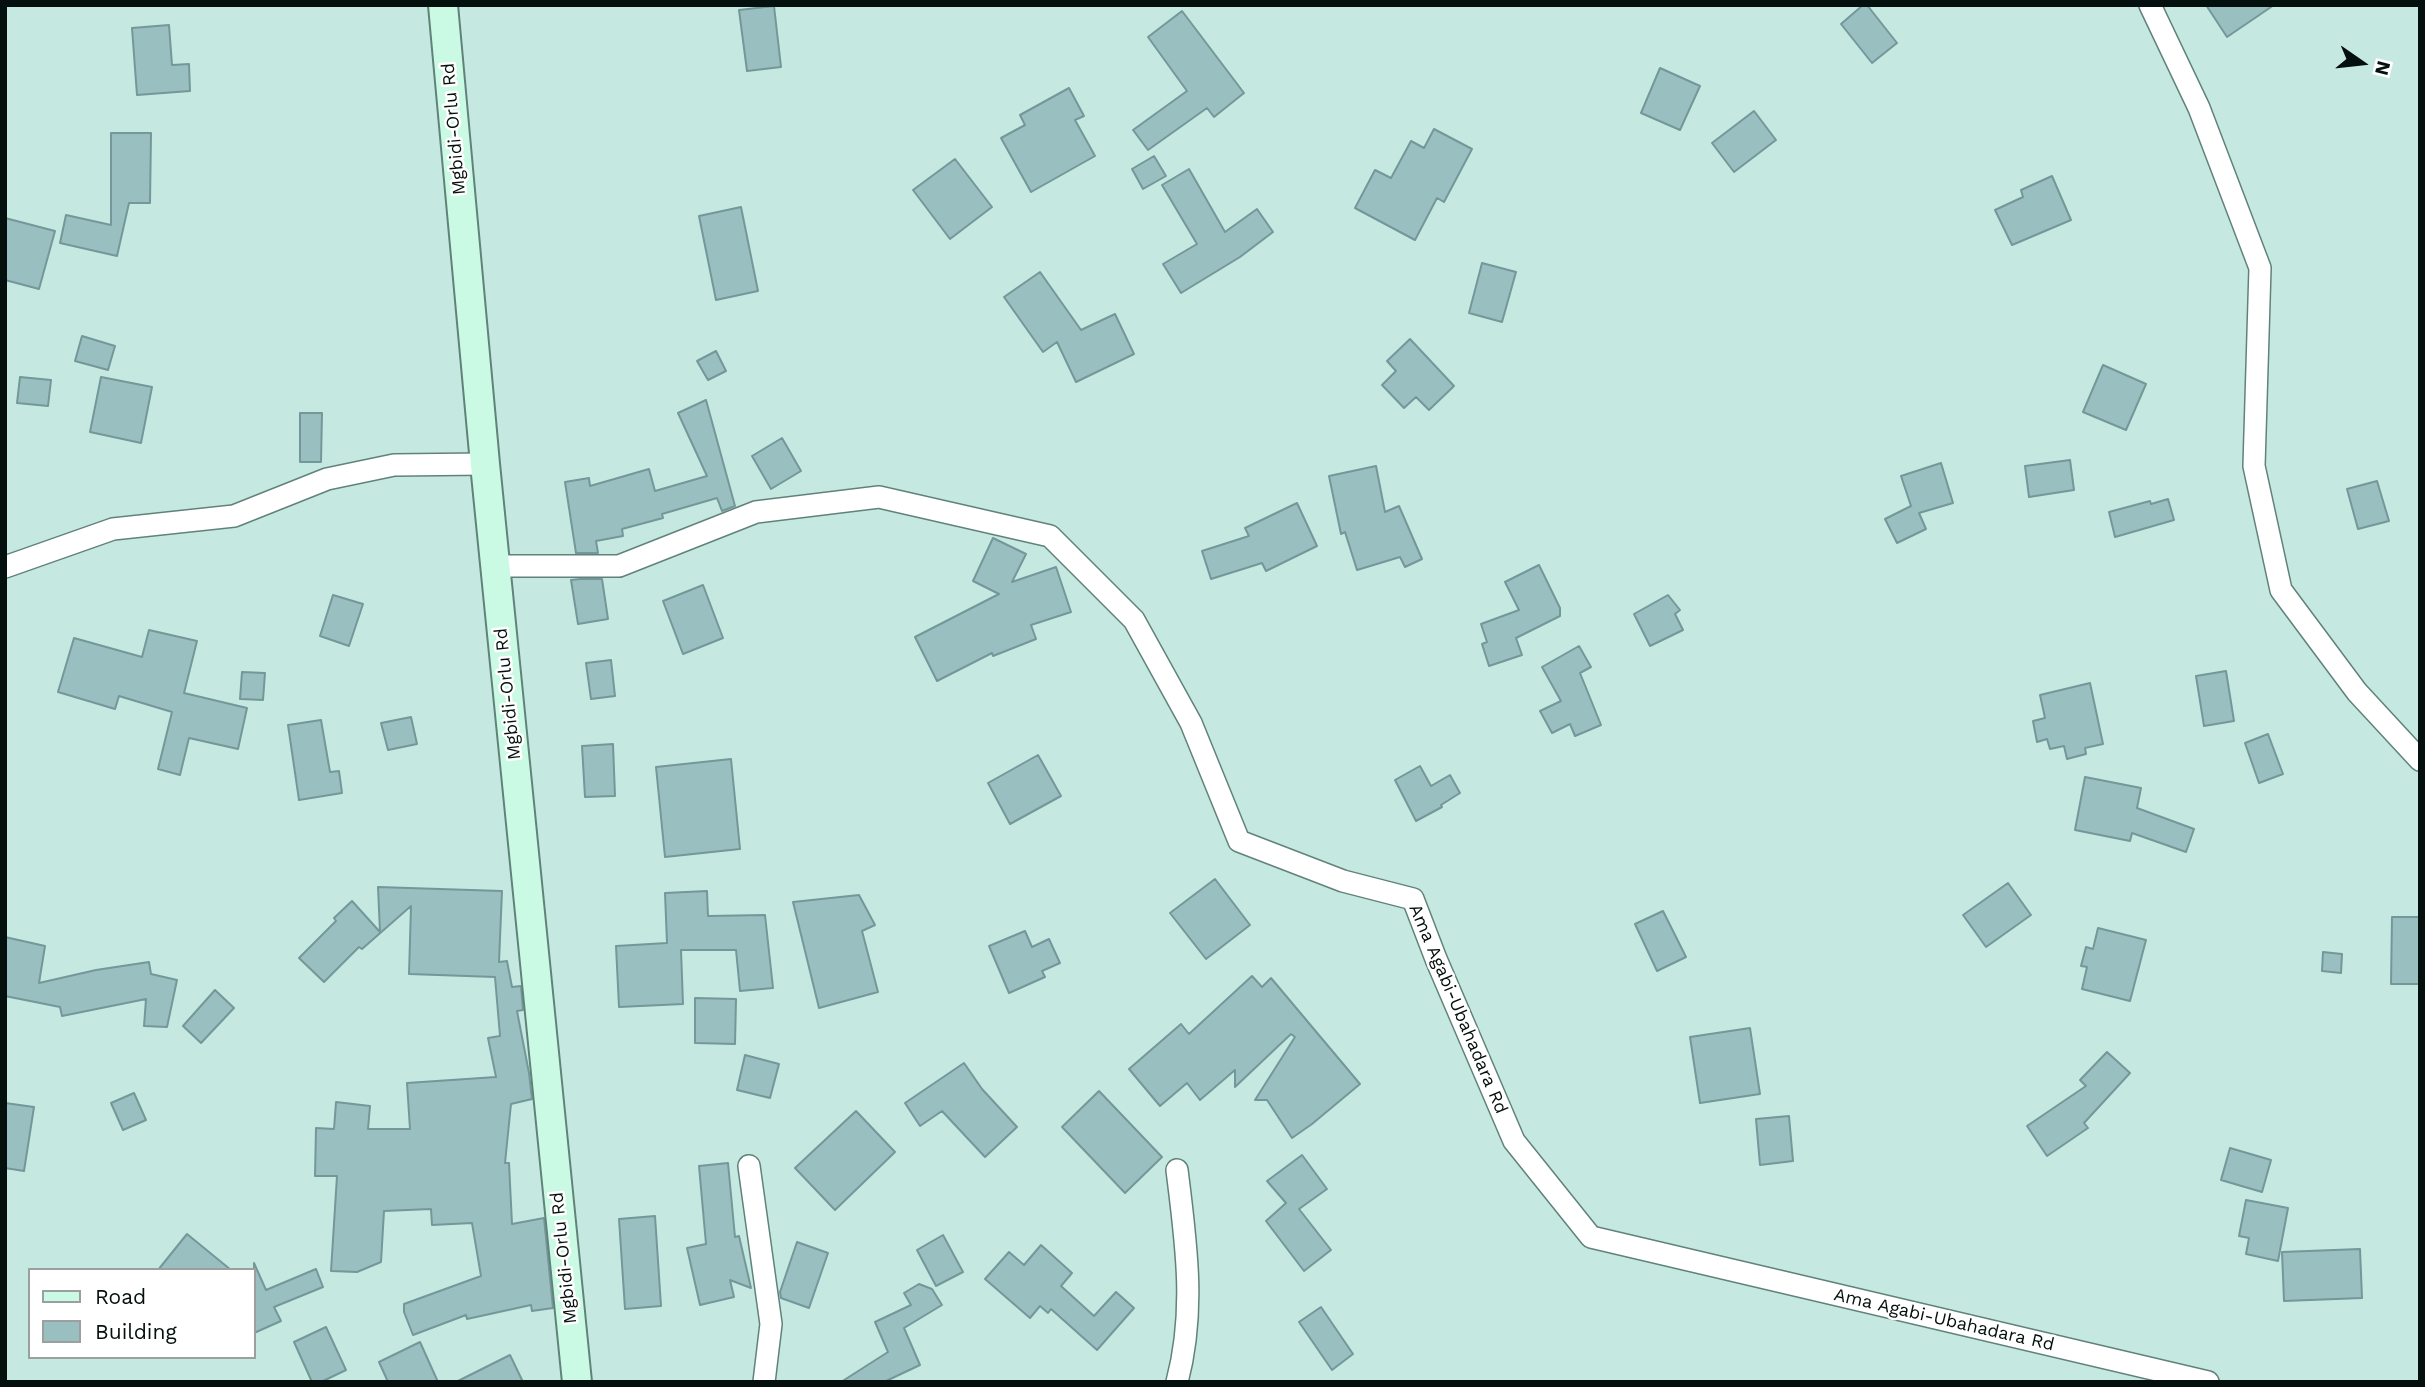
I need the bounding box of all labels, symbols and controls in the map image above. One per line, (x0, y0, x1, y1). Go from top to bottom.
north arrow (2327, 28, 2397, 98)
text: N (2370, 59, 2396, 78)
street label: Mgbidi-Orlu Rd (437, 62, 471, 196)
street label: Mgbidi-Orlu Rd (490, 627, 526, 761)
street label: Ama Agabi-Ubahadara Rd (1404, 901, 1512, 1117)
street label: Mgbidi-Orlu Rd (546, 1191, 582, 1325)
legend (28, 1268, 256, 1359)
text: Road (95, 1284, 146, 1309)
street label: Ama Agabi-Ubahadara Rd (1832, 1284, 2056, 1356)
text: Building (95, 1319, 177, 1344)

